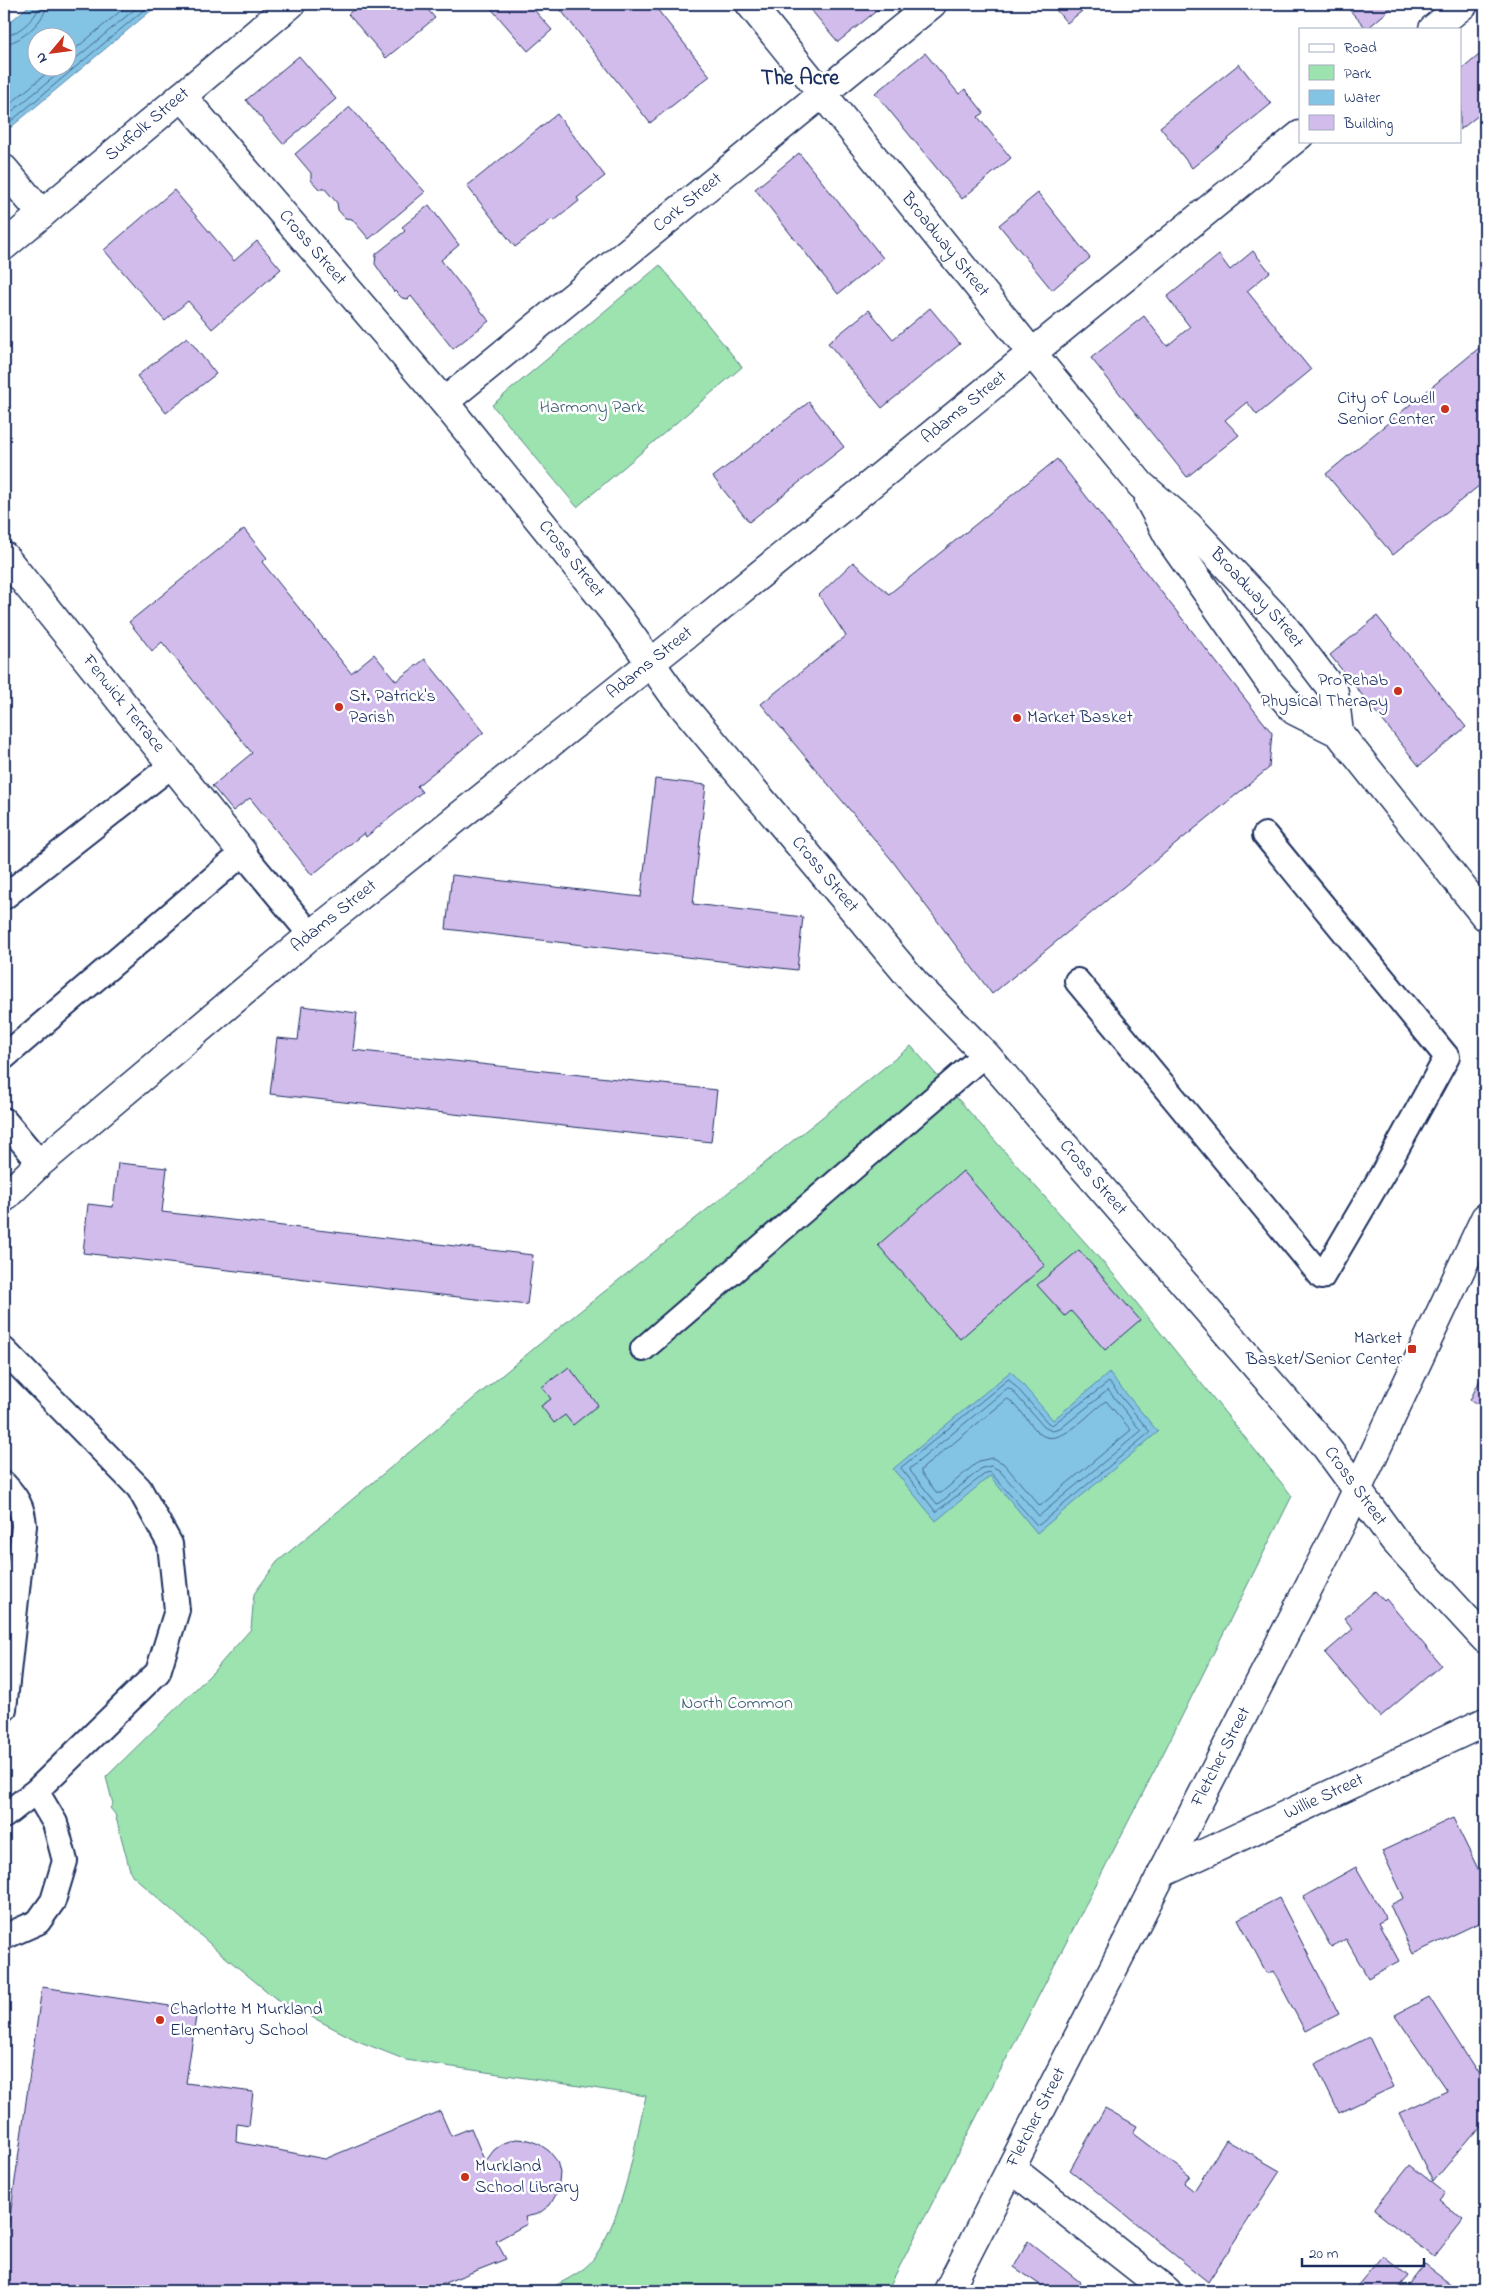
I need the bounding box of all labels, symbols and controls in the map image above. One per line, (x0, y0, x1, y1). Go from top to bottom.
north arrow (28, 28, 78, 78)
legend (1299, 28, 1462, 142)
text: Road (1344, 37, 1377, 59)
text: N (30, 48, 53, 67)
district label: The Acre (761, 63, 840, 95)
text: Park (1344, 63, 1372, 85)
street label: Suffolk Street (100, 82, 196, 168)
text: Water (1344, 87, 1380, 109)
text: Building (1343, 113, 1393, 136)
street label: Cork Street (648, 167, 728, 239)
street label: Broadway Street (894, 186, 995, 303)
street label: Cross Street (272, 204, 352, 292)
street label: Adams Street (916, 365, 1013, 451)
place label: City of Lowell Senior Center (1337, 386, 1435, 433)
park label: Harmony Park (540, 395, 645, 421)
marker: City of Lowell Senior Center (1439, 403, 1451, 415)
street label: Cross Street (532, 515, 610, 604)
street label: Broadway Street (1203, 542, 1309, 654)
street label: Adams Street (601, 621, 699, 706)
street label: Fenwick Terrace (75, 649, 171, 759)
place label: ProRehab Physical Therapy (1260, 668, 1388, 715)
place label: St. Patrick's Parish (349, 684, 436, 731)
marker: ProRehab Physical Therapy (1392, 685, 1404, 697)
marker: St. Patrick's Parish (333, 701, 345, 713)
place label: Market Basket (1027, 705, 1133, 731)
marker: Market Basket (1011, 712, 1023, 724)
street label: Cross Street (785, 831, 864, 919)
street label: Adams Street (286, 874, 383, 959)
street label: Cross Street (1052, 1134, 1133, 1222)
place label: Market Basket/Senior Center (1245, 1326, 1402, 1373)
marker: Market Basket/Senior Center (1406, 1343, 1418, 1355)
street label: Cross Street (1317, 1441, 1393, 1532)
park label: North Common (681, 1691, 793, 1717)
street label: Fletcher Street (1185, 1703, 1258, 1812)
street label: Willie Street (1280, 1767, 1368, 1827)
place label: Charlotte M Murkland Elementary School (170, 1997, 323, 2044)
marker: Charlotte M Murkland Elementary School (154, 2014, 166, 2026)
street label: Fletcher Street (1000, 2063, 1073, 2173)
place label: Murkland School Library (475, 2154, 579, 2201)
marker: Murkland School Library (459, 2171, 471, 2183)
scale bar (1302, 2235, 1424, 2267)
text: 20 m (1309, 2243, 1339, 2265)

